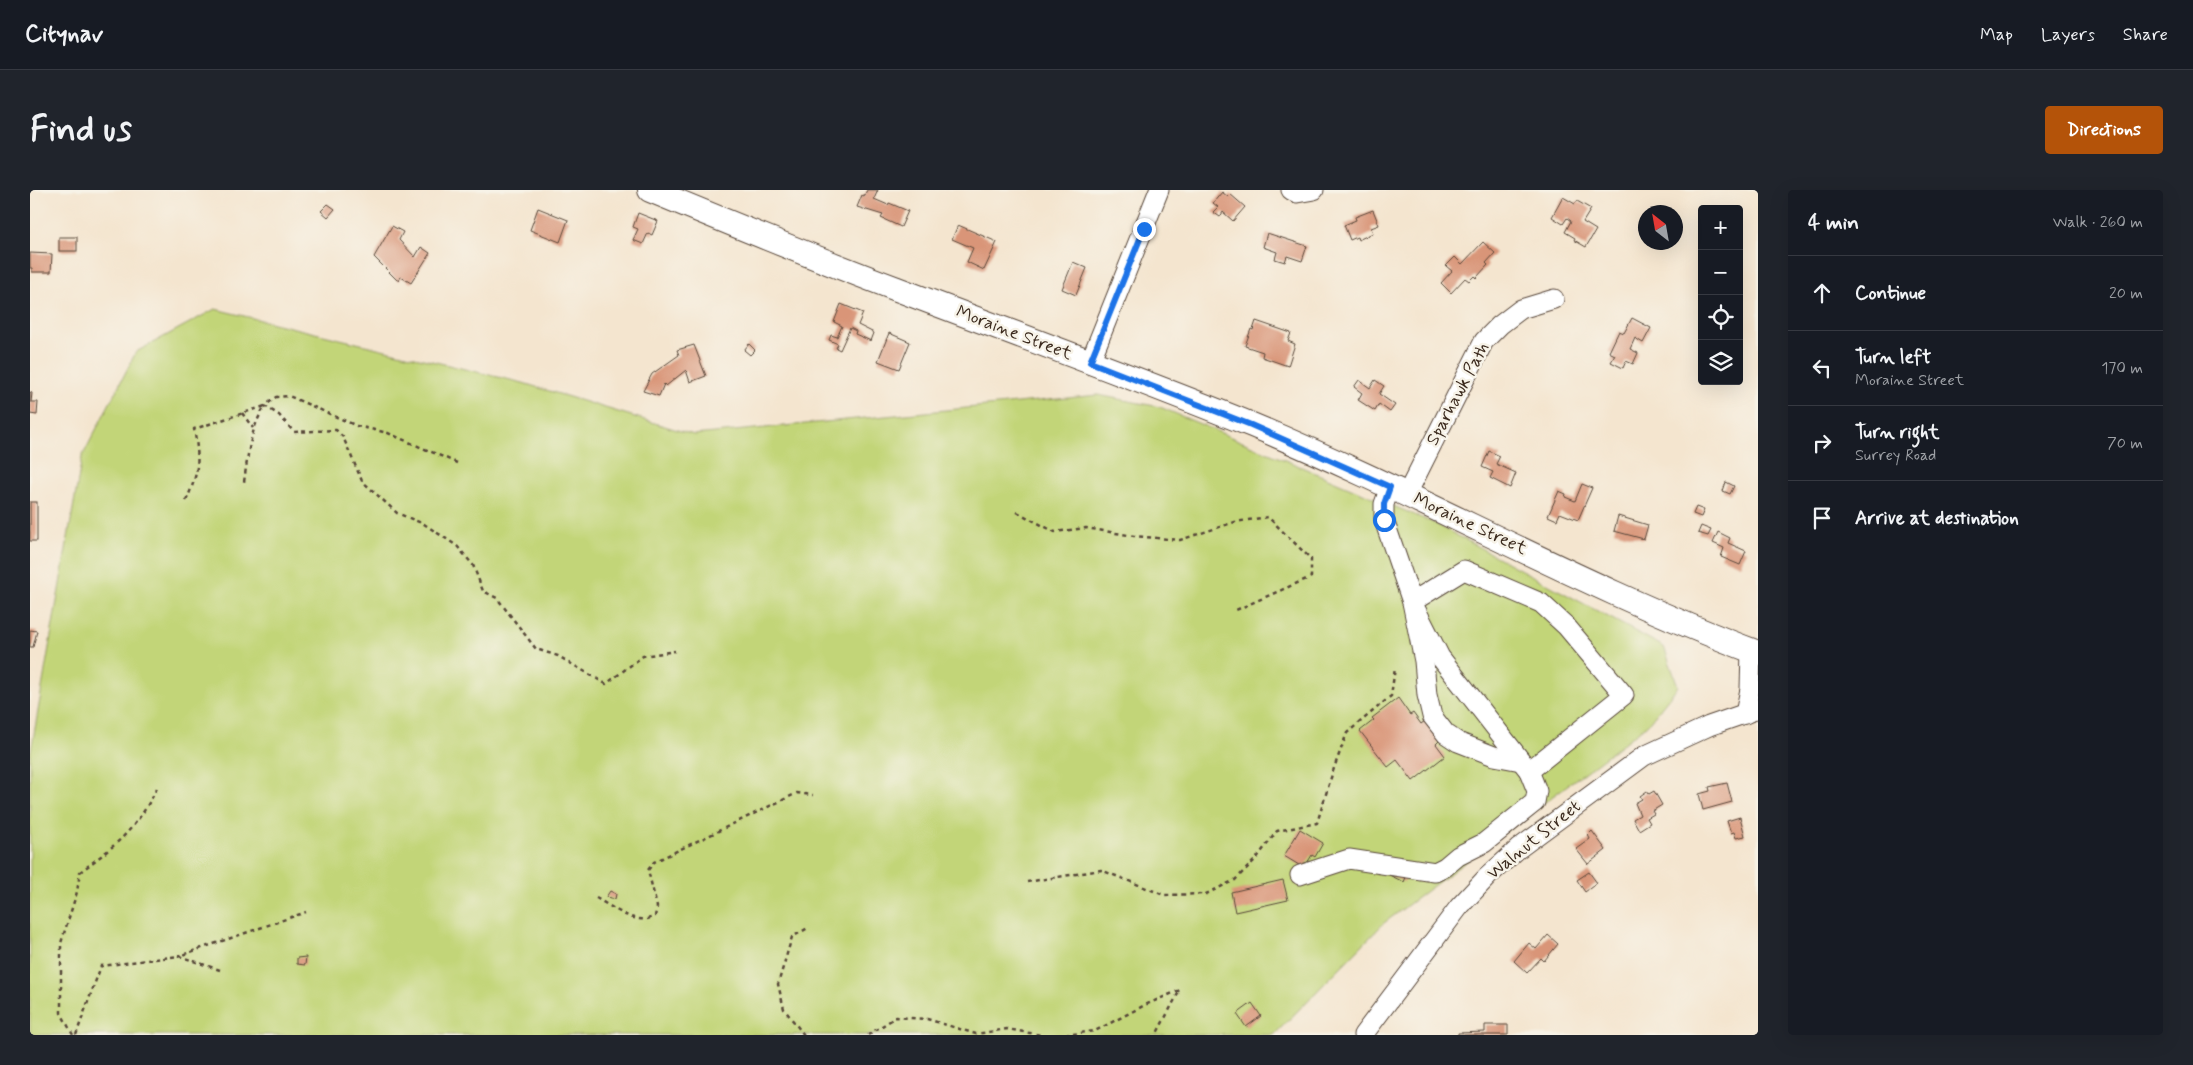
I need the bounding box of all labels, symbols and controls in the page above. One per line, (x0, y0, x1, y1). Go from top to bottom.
text: Citynav (25, 19, 103, 50)
text: Map (1980, 23, 2013, 47)
text: Layers (2041, 23, 2095, 47)
text: Share (2123, 23, 2168, 47)
button: Directions (2045, 106, 2163, 154)
text: Find us (30, 107, 132, 153)
north arrow (1638, 205, 1683, 250)
map controls (1698, 205, 1743, 385)
button: + (1698, 205, 1743, 250)
text: 4 min (1808, 209, 1859, 237)
text: Walk · 260 m (2053, 212, 2143, 233)
route end (1133, 218, 1156, 241)
button: − (1698, 250, 1743, 295)
icon: ahead (1808, 279, 1836, 307)
text: Continue (1855, 281, 1926, 306)
text: 20 m (2109, 283, 2143, 304)
button: locate (1698, 295, 1743, 340)
street label: Moraine Street (952, 300, 1076, 366)
street label: Sparhawk Path (1421, 338, 1495, 450)
button: layers (1698, 340, 1743, 385)
text: Turn left (1855, 345, 1931, 370)
icon: left (1808, 354, 1836, 382)
text: 170 m (2101, 358, 2143, 379)
text: Moraine Street (1855, 370, 1964, 391)
text: Turn right (1855, 420, 1939, 445)
icon: right (1808, 429, 1836, 457)
text: 70 m (2107, 433, 2143, 454)
text: Surrey Road (1855, 445, 1936, 466)
street label: Moraine Street (1409, 487, 1531, 561)
icon: arrive (1808, 504, 1836, 532)
text: Arrive at destination (1855, 506, 2019, 531)
route start (1373, 509, 1396, 532)
street label: Walnut Street (1482, 795, 1586, 885)

